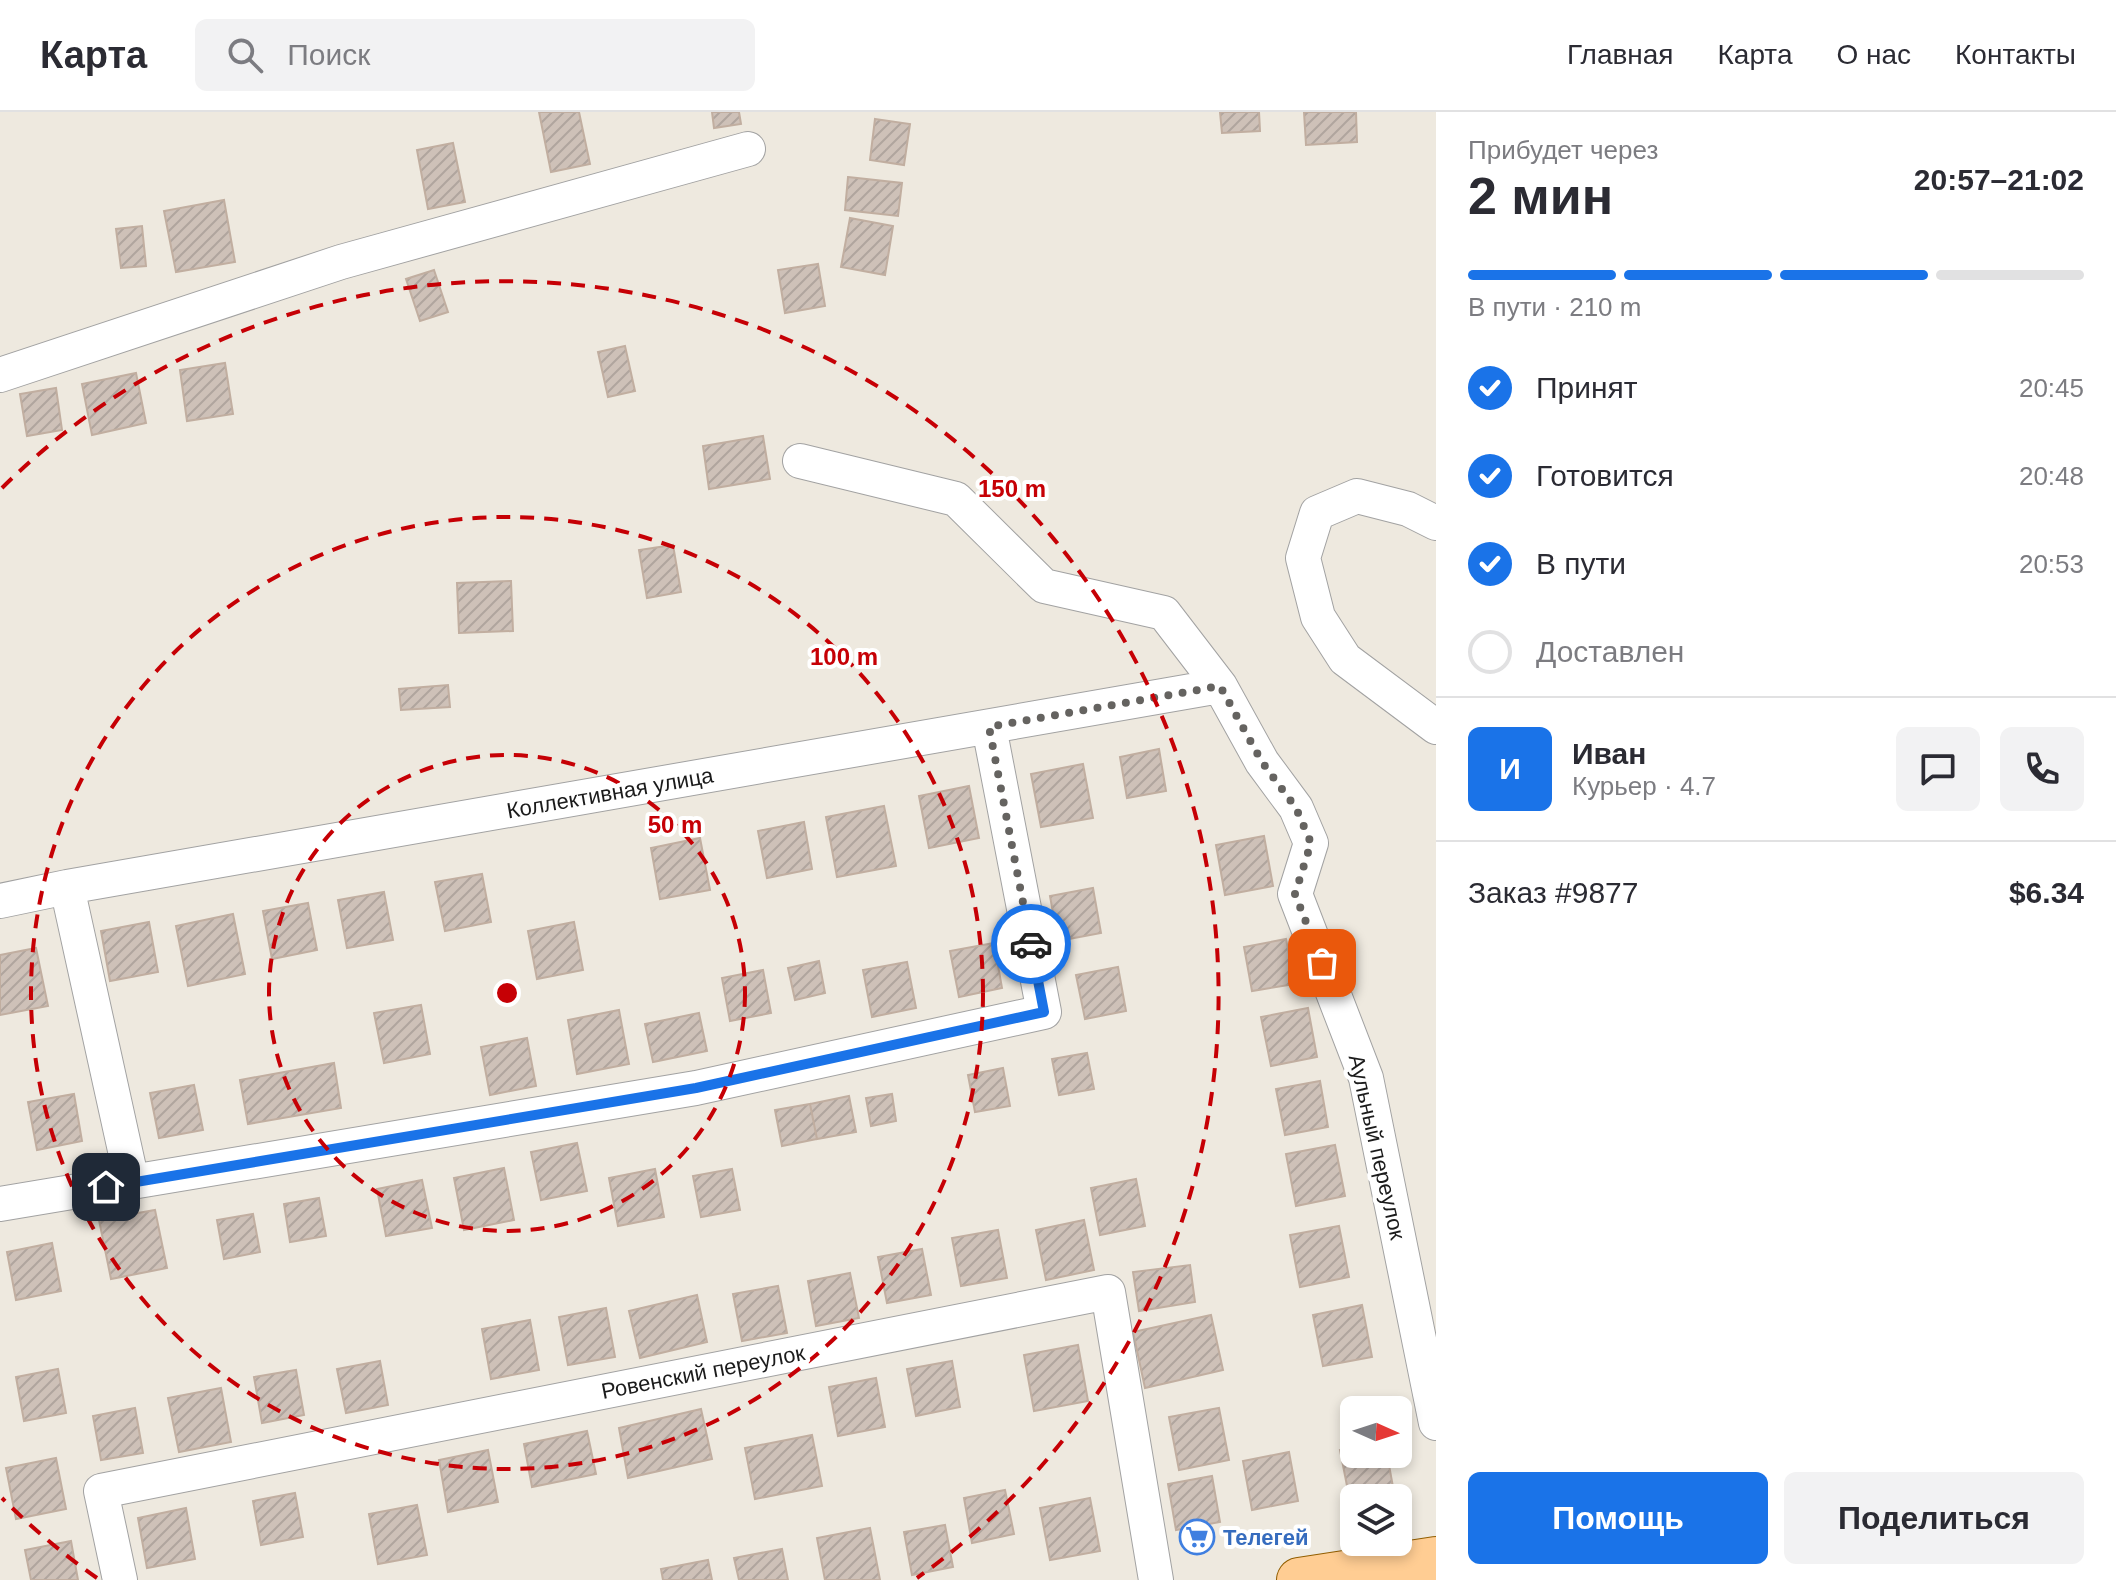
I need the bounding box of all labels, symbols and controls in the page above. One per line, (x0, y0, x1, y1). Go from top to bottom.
search box (195, 19, 755, 91)
icon: search (223, 33, 267, 77)
text: Карта (40, 34, 147, 76)
text: Поиск (287, 38, 370, 71)
text: Главная (1567, 39, 1674, 70)
text: Карта (1718, 39, 1792, 70)
text: О нас (1836, 39, 1911, 70)
text: Контакты (1955, 39, 2076, 70)
text: Прибудет через (1468, 135, 1658, 165)
text: 20:57–21:02 (1914, 163, 2084, 196)
text: 2 мин (1468, 167, 1613, 225)
text: В пути · 210 m (1468, 292, 1641, 322)
icon: check (1468, 366, 1512, 410)
text: Принят (1536, 371, 1638, 404)
text: 20:45 (2019, 373, 2084, 403)
icon: check (1468, 454, 1512, 498)
text: Готовится (1536, 459, 1674, 492)
text: 20:48 (2019, 461, 2084, 491)
text: 150 m (978, 475, 1046, 502)
icon: check (1468, 542, 1512, 586)
text: В пути (1536, 547, 1626, 580)
text: 20:53 (2019, 549, 2084, 579)
text: Доставлен (1536, 635, 1684, 668)
text: 100 m (810, 643, 878, 670)
button: chat (1896, 727, 1980, 811)
button: phone (2000, 727, 2084, 811)
text: Иван (1572, 737, 1646, 770)
text: И (1499, 752, 1521, 785)
street label: Коллективная улица (505, 762, 716, 823)
text: Курьер · 4.7 (1572, 771, 1716, 801)
text: 50 m (648, 811, 702, 838)
text: Заказ #9877 (1468, 876, 1638, 909)
text: $6.34 (2009, 876, 2084, 909)
courier (991, 904, 1071, 984)
icon: car (1009, 922, 1053, 966)
pin (1288, 929, 1356, 997)
icon: bag (1300, 941, 1344, 985)
centre of rings (493, 979, 521, 1007)
street label: Аульный переулок (1344, 1052, 1411, 1242)
pin (72, 1153, 140, 1221)
icon: home (84, 1165, 128, 1209)
street label: Ровенский переулок (599, 1340, 807, 1404)
north arrow (1340, 1396, 1412, 1468)
map controls (1340, 1396, 1412, 1556)
button: Помощь (1468, 1472, 1768, 1564)
button: Поделиться (1784, 1472, 2084, 1564)
button: layers (1340, 1484, 1412, 1556)
supermarket icon: Телегей (1178, 1518, 1216, 1556)
place label: Телегей (1223, 1525, 1308, 1550)

